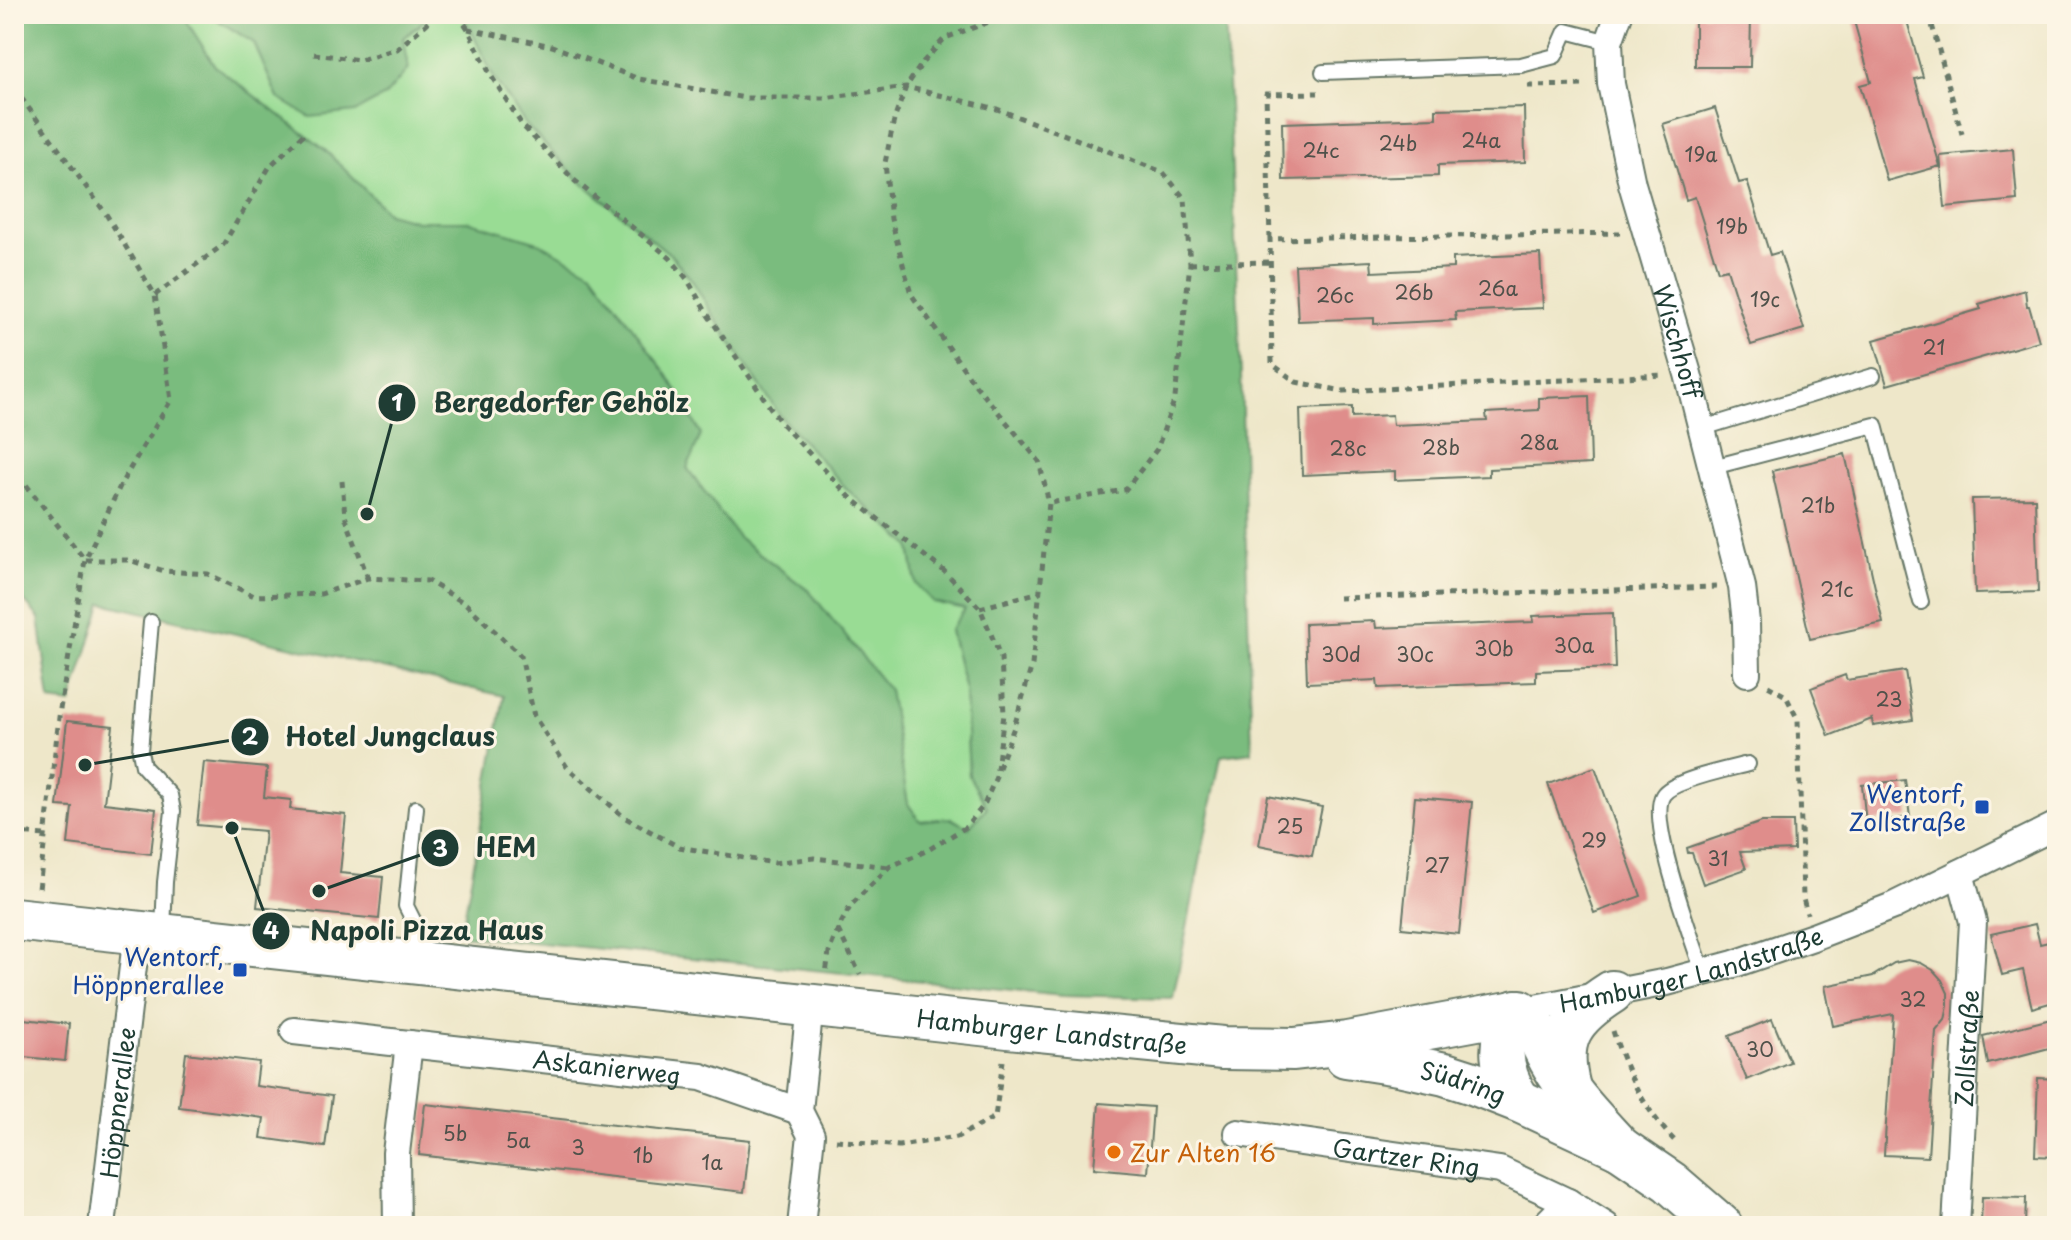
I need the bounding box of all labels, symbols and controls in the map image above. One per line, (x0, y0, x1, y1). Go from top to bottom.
house number: 24a (1461, 125, 1501, 155)
house number: 24b (1379, 128, 1417, 158)
house number: 24c (1302, 135, 1340, 165)
house number: 19a (1685, 139, 1718, 169)
house number: 19b (1716, 211, 1748, 241)
house number: 26a (1478, 273, 1518, 303)
house number: 26b (1395, 277, 1433, 307)
house number: 26c (1316, 280, 1354, 310)
street label: Wischhoff (1645, 280, 1712, 404)
house number: 19c (1750, 284, 1780, 314)
house number: 21 (1922, 332, 1946, 362)
callout: Bergedorfer Gehölz (377, 378, 705, 428)
text: Bergedorfer Gehölz (433, 382, 689, 421)
text: 1 (391, 383, 403, 419)
house number: 28a (1519, 427, 1559, 457)
house number: 28b (1422, 432, 1460, 462)
house number: 28c (1329, 433, 1367, 463)
house number: 21b (1801, 490, 1835, 520)
house number: 21c (1820, 574, 1854, 604)
house number: 30a (1554, 630, 1595, 660)
house number: 30b (1474, 633, 1514, 663)
house number: 30d (1321, 639, 1361, 669)
house number: 30c (1396, 639, 1434, 669)
house number: 23 (1875, 684, 1903, 714)
callout: Hotel Jungclaus (230, 712, 510, 762)
text: Hotel Jungclaus (285, 716, 495, 755)
text: 2 (242, 717, 259, 753)
place label: Wentorf, Zollstraße (1849, 775, 1966, 839)
marker: Wentorf, Zollstraße (1973, 798, 1991, 816)
house number: 25 (1277, 811, 1303, 841)
callout: HEM (420, 823, 552, 873)
house number: 29 (1581, 825, 1607, 855)
text: HEM (476, 827, 536, 866)
text: 3 (432, 829, 448, 865)
house number: 31 (1708, 843, 1728, 873)
house number: 27 (1425, 850, 1449, 880)
callout: Napoli Pizza Haus (251, 906, 562, 956)
text: Napoli Pizza Haus (310, 910, 544, 949)
text: 4 (263, 911, 279, 947)
street label: Hamburger Landstraße (1556, 917, 1828, 1021)
place label: Wentorf, Höppnerallee (72, 938, 224, 1002)
marker: Wentorf, Höppnerallee (231, 961, 249, 979)
house number: 32 (1900, 984, 1926, 1014)
street label: Zollstraße (1945, 989, 1987, 1108)
street label: Hamburger Landstraße (915, 999, 1189, 1062)
street label: Höppnerallee (90, 1025, 144, 1180)
house number: 30 (1746, 1034, 1774, 1064)
street label: Askanierweg (531, 1040, 683, 1093)
street label: Südring (1417, 1051, 1511, 1112)
house number: 5b (443, 1118, 467, 1148)
house number: 5a (505, 1125, 531, 1155)
street label: Gartzer Ring (1331, 1129, 1482, 1185)
house number: 3 (571, 1132, 585, 1162)
place label: Zur Alten 16 (1130, 1134, 1276, 1170)
house number: 1b (633, 1140, 653, 1170)
marker: Zur Alten 16 (1105, 1143, 1123, 1161)
house number: 1a (701, 1147, 723, 1177)

